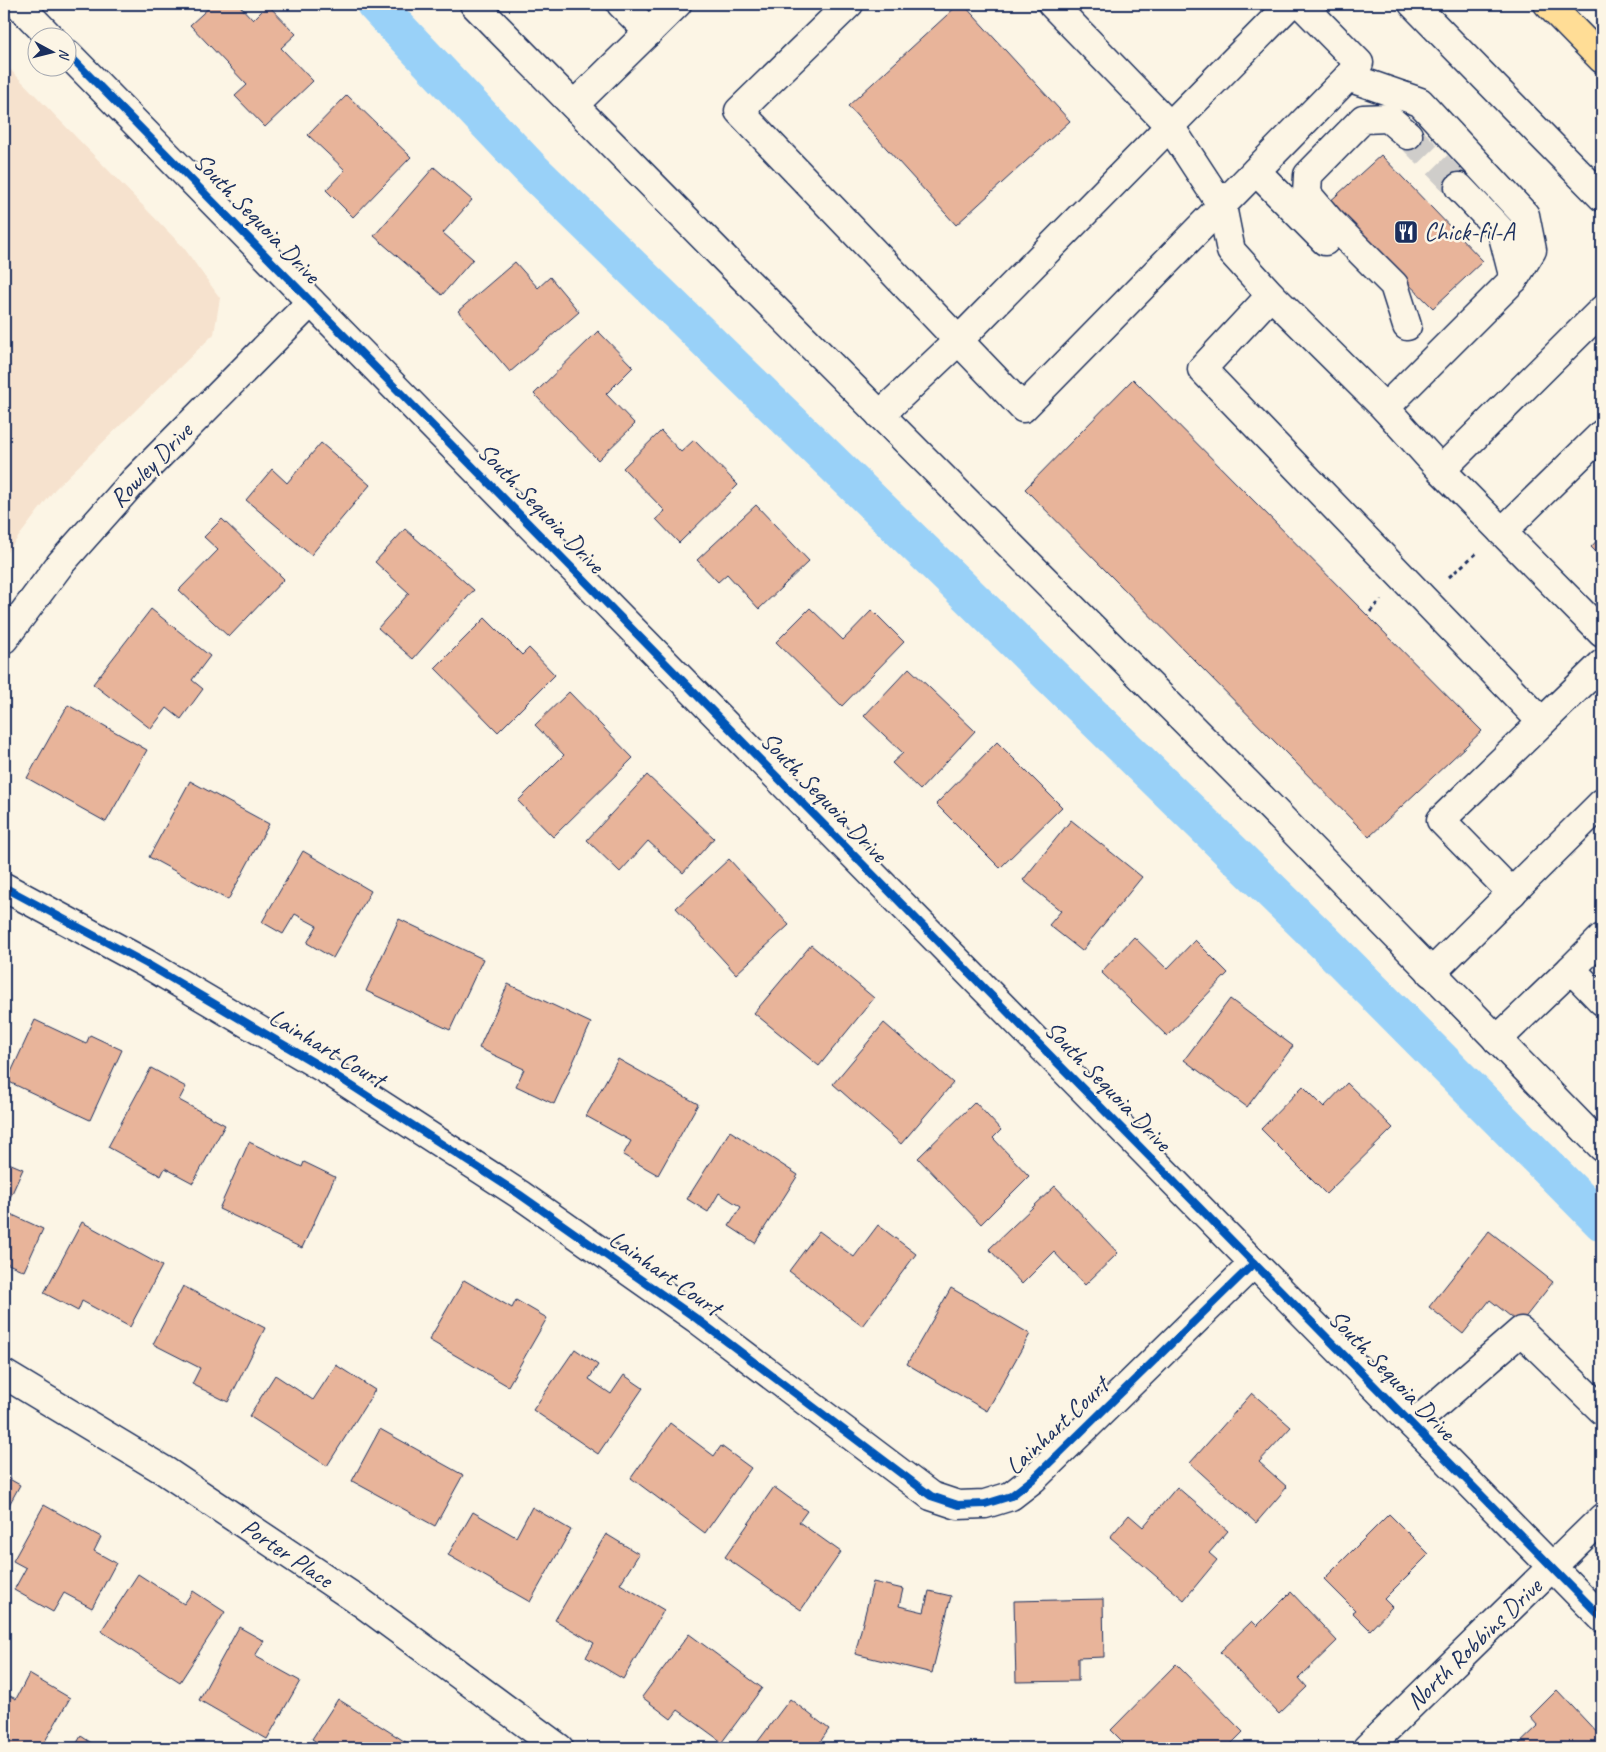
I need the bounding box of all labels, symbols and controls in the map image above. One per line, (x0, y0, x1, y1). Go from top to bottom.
north arrow (28, 28, 78, 78)
text: N (55, 48, 73, 61)
street label: South Sequoia Drive (186, 146, 329, 292)
place label: Chick-fil-A (1424, 216, 1516, 248)
restaurant icon: Chick-fil-A (1393, 219, 1419, 245)
street label: Rowley Drive (103, 414, 201, 514)
street label: South Sequoia Drive (470, 436, 613, 582)
street label: South Sequoia Drive (753, 725, 896, 871)
street label: Lainhart Court (263, 1001, 394, 1097)
street label: South Sequoia Drive (1037, 1014, 1180, 1160)
street label: Lainhart Court (603, 1223, 730, 1325)
street label: South Sequoia Drive (1321, 1303, 1464, 1449)
street label: Lainhart Court (999, 1368, 1118, 1482)
street label: Porter Place (235, 1511, 340, 1596)
street label: North Robbins Drive (1399, 1570, 1550, 1717)

